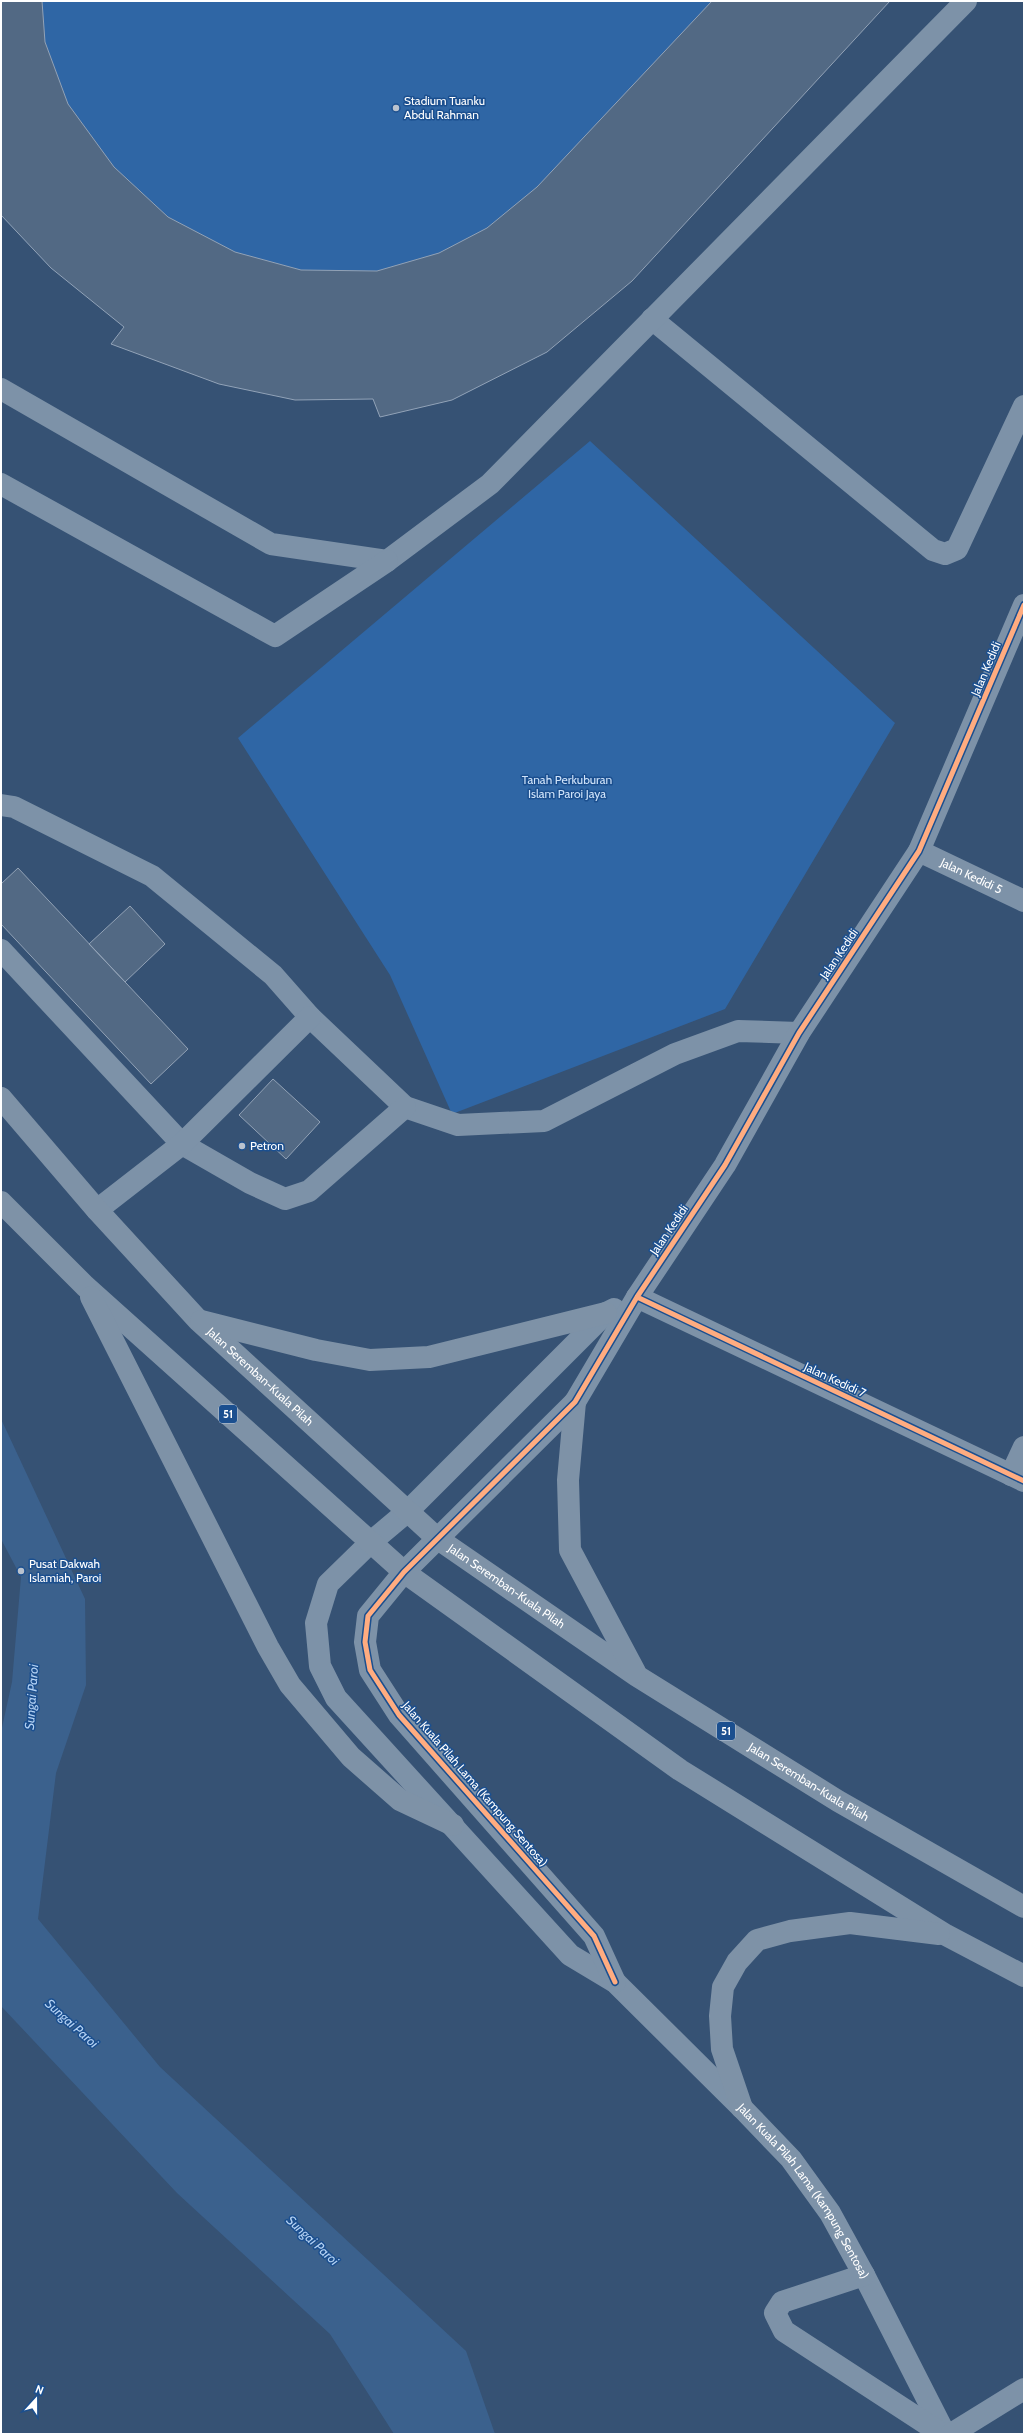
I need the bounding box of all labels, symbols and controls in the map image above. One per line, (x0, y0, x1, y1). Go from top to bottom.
place label: Stadium Tuanku Abdul Rahman (404, 93, 485, 122)
marker: Stadium Tuanku Abdul Rahman (391, 103, 401, 113)
street label: Jalan Kedidi (967, 639, 1004, 699)
park label: Tanah Perkuburan Islam Paroi Jaya (522, 772, 613, 801)
street label: Jalan Kedidi 5 (937, 854, 1005, 897)
street label: Jalan Kedidi (816, 926, 861, 983)
place label: Petron (250, 1138, 284, 1153)
marker: Petron (237, 1141, 247, 1151)
street label: Jalan Kedidi (646, 1202, 691, 1259)
street label: Jalan Seremban-Kuala Pilah (203, 1323, 317, 1429)
street label: Jalan Kedidi 7 (801, 1358, 868, 1400)
road number: 51 (219, 1405, 237, 1423)
street label: Jalan Seremban-Kuala Pilah (445, 1540, 568, 1631)
place label: Pusat Dakwah Islamiah, Paroi (29, 1556, 101, 1585)
marker: Pusat Dakwah Islamiah, Paroi (16, 1566, 26, 1576)
water label: Sungai Paroi (21, 1663, 41, 1730)
street label: Jalan Kuala Pilah Lama (Kampung Sentosa) (399, 1697, 551, 1869)
road number: 51 (717, 1722, 735, 1740)
street label: Jalan Seremban-Kuala Pilah (745, 1739, 872, 1824)
water label: Sungai Paroi (42, 1995, 102, 2051)
street label: Jalan Kuala Pilah Lama (Kampung Sentosa) (734, 2099, 873, 2281)
water label: Sungai Paroi (284, 2212, 343, 2268)
north arrow (16, 2379, 56, 2419)
text: N (33, 2382, 46, 2398)

